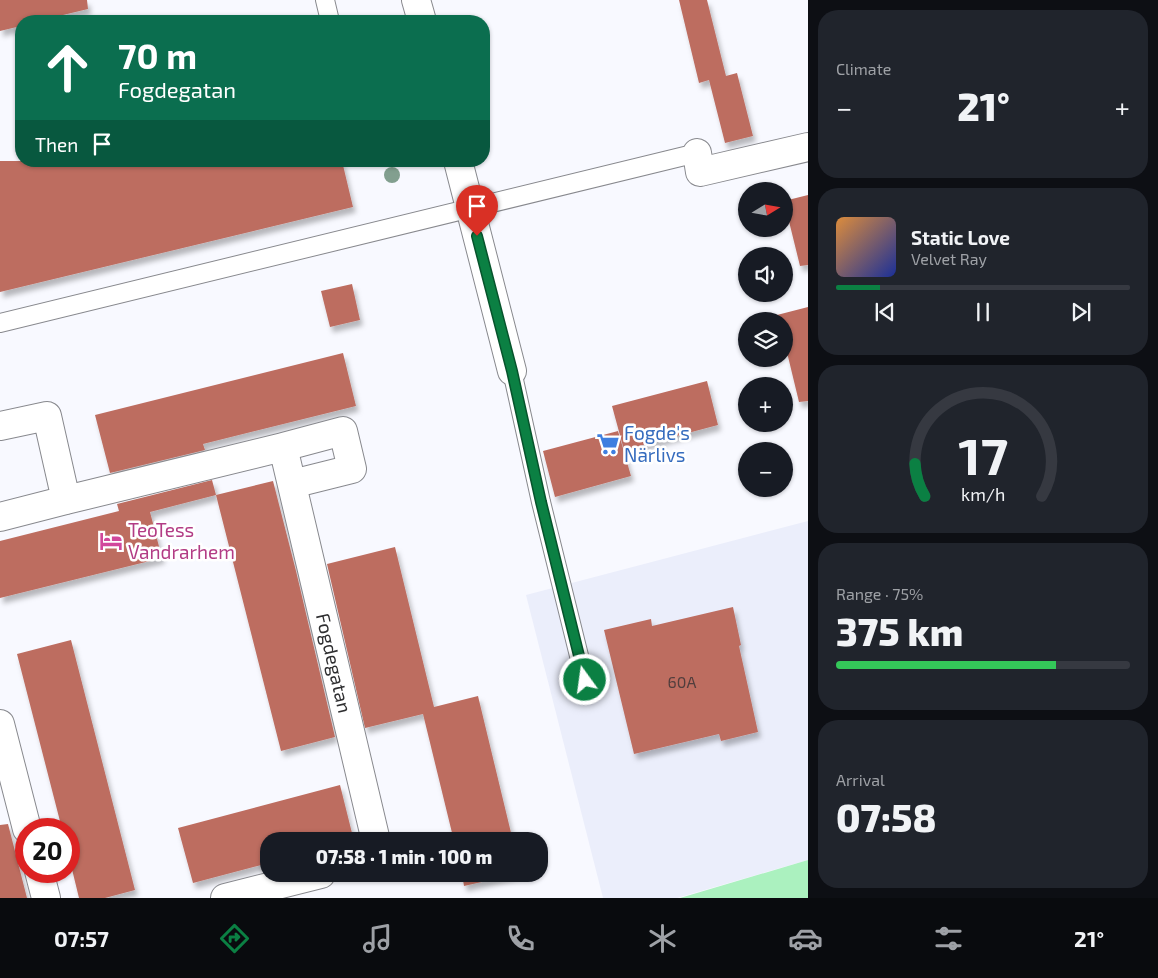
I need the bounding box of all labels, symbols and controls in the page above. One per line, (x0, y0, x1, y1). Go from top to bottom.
text: 70 m (118, 34, 197, 76)
icon: ahead (35, 35, 100, 100)
text: Climate (836, 59, 891, 78)
text: Fogdegatan (118, 76, 236, 102)
text: 21° (957, 83, 1010, 129)
text: − (836, 90, 852, 124)
text: + (1115, 90, 1130, 124)
icon: arrive (88, 130, 116, 158)
text: Then (35, 133, 78, 156)
north arrow (738, 182, 792, 238)
map controls (738, 182, 793, 497)
pin (456, 185, 498, 236)
icon: arrive (463, 192, 491, 220)
text: Static Love (911, 226, 1010, 249)
button: sound (738, 247, 793, 302)
text: Velvet Ray (911, 249, 987, 268)
icon: previous (871, 298, 899, 326)
icon: pause (969, 298, 997, 326)
icon: next (1067, 298, 1095, 326)
button: layers (738, 312, 793, 367)
button: + (738, 377, 793, 432)
place label: Fogde's Närlivs (624, 421, 690, 466)
text: 17 (958, 423, 1008, 485)
supermarket icon: Fogde's Närlivs (595, 431, 621, 457)
button: − (738, 442, 793, 497)
text: km/h (961, 483, 1005, 505)
place label: TeoTess Vandrarhem (128, 518, 235, 563)
hotel icon: TeoTess Vandrarhem (98, 528, 124, 554)
text: Range · 75% (836, 584, 923, 603)
text: 375 km (836, 608, 963, 654)
street label: Fogdegatan (312, 611, 357, 715)
position arrow (558, 653, 610, 705)
house number: 60A (668, 672, 696, 691)
text: Arrival (836, 770, 885, 789)
text: 07:58 (836, 794, 936, 840)
speed limit sign: 20 (15, 818, 80, 883)
text: 07:58 · 1 min · 100 m (316, 845, 492, 868)
icon: directions (217, 921, 252, 956)
icon: music (360, 921, 395, 956)
icon: phone (503, 921, 538, 956)
icon: climate (645, 921, 680, 956)
icon: car (788, 921, 823, 956)
icon: filters (931, 921, 966, 956)
text: 07:57 (54, 925, 109, 951)
text: 21° (1074, 925, 1104, 951)

